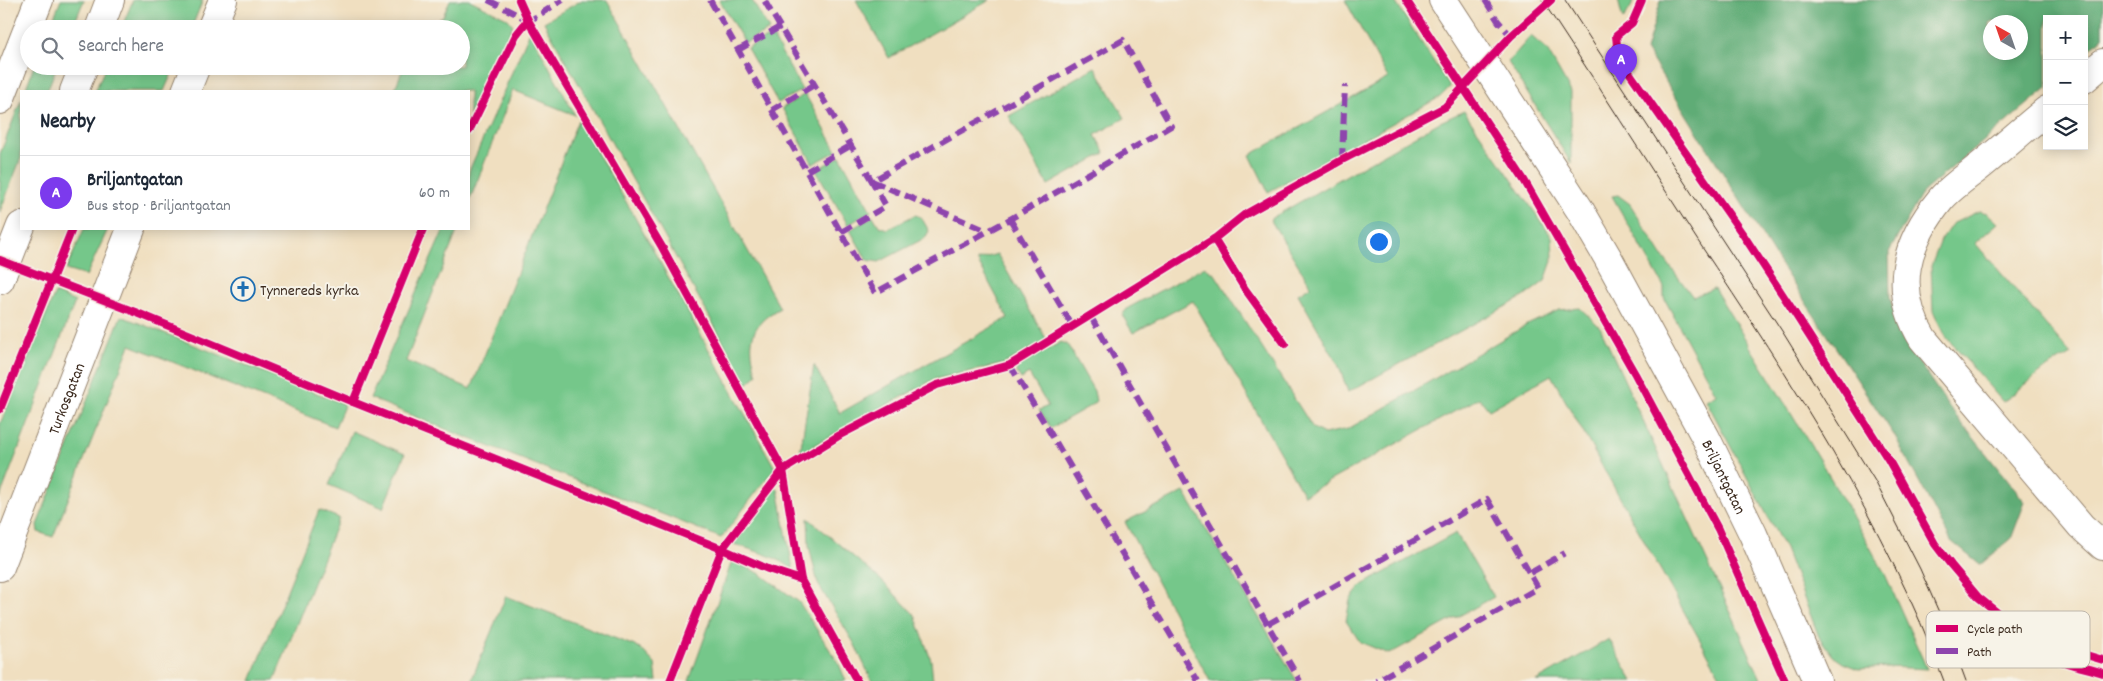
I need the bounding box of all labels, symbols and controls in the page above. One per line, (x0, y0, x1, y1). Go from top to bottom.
north arrow (1983, 15, 2028, 60)
map controls (2043, 15, 2088, 150)
button: + (2043, 15, 2088, 60)
search box (20, 20, 470, 75)
icon: search (38, 34, 66, 62)
text: Search here (78, 34, 164, 61)
pin: A (1605, 44, 1637, 85)
button: − (2043, 60, 2088, 105)
button: layers (2043, 105, 2088, 150)
text: Nearby (40, 108, 95, 138)
text: Briljantgatan (87, 168, 183, 195)
text: A (52, 182, 60, 205)
text: 60 m (419, 182, 450, 205)
text: Bus stop · Briljantgatan (87, 195, 231, 218)
your location (1366, 229, 1392, 255)
church icon: Tynnereds kyrka (230, 276, 256, 302)
place label: Tynnereds kyrka (260, 280, 359, 303)
street label: Turkosgatan (43, 360, 92, 438)
street label: Briljantgatan (1694, 436, 1751, 519)
legend (1926, 611, 2090, 668)
text: Cycle path (1967, 620, 2023, 640)
text: Path (1967, 643, 1992, 663)

